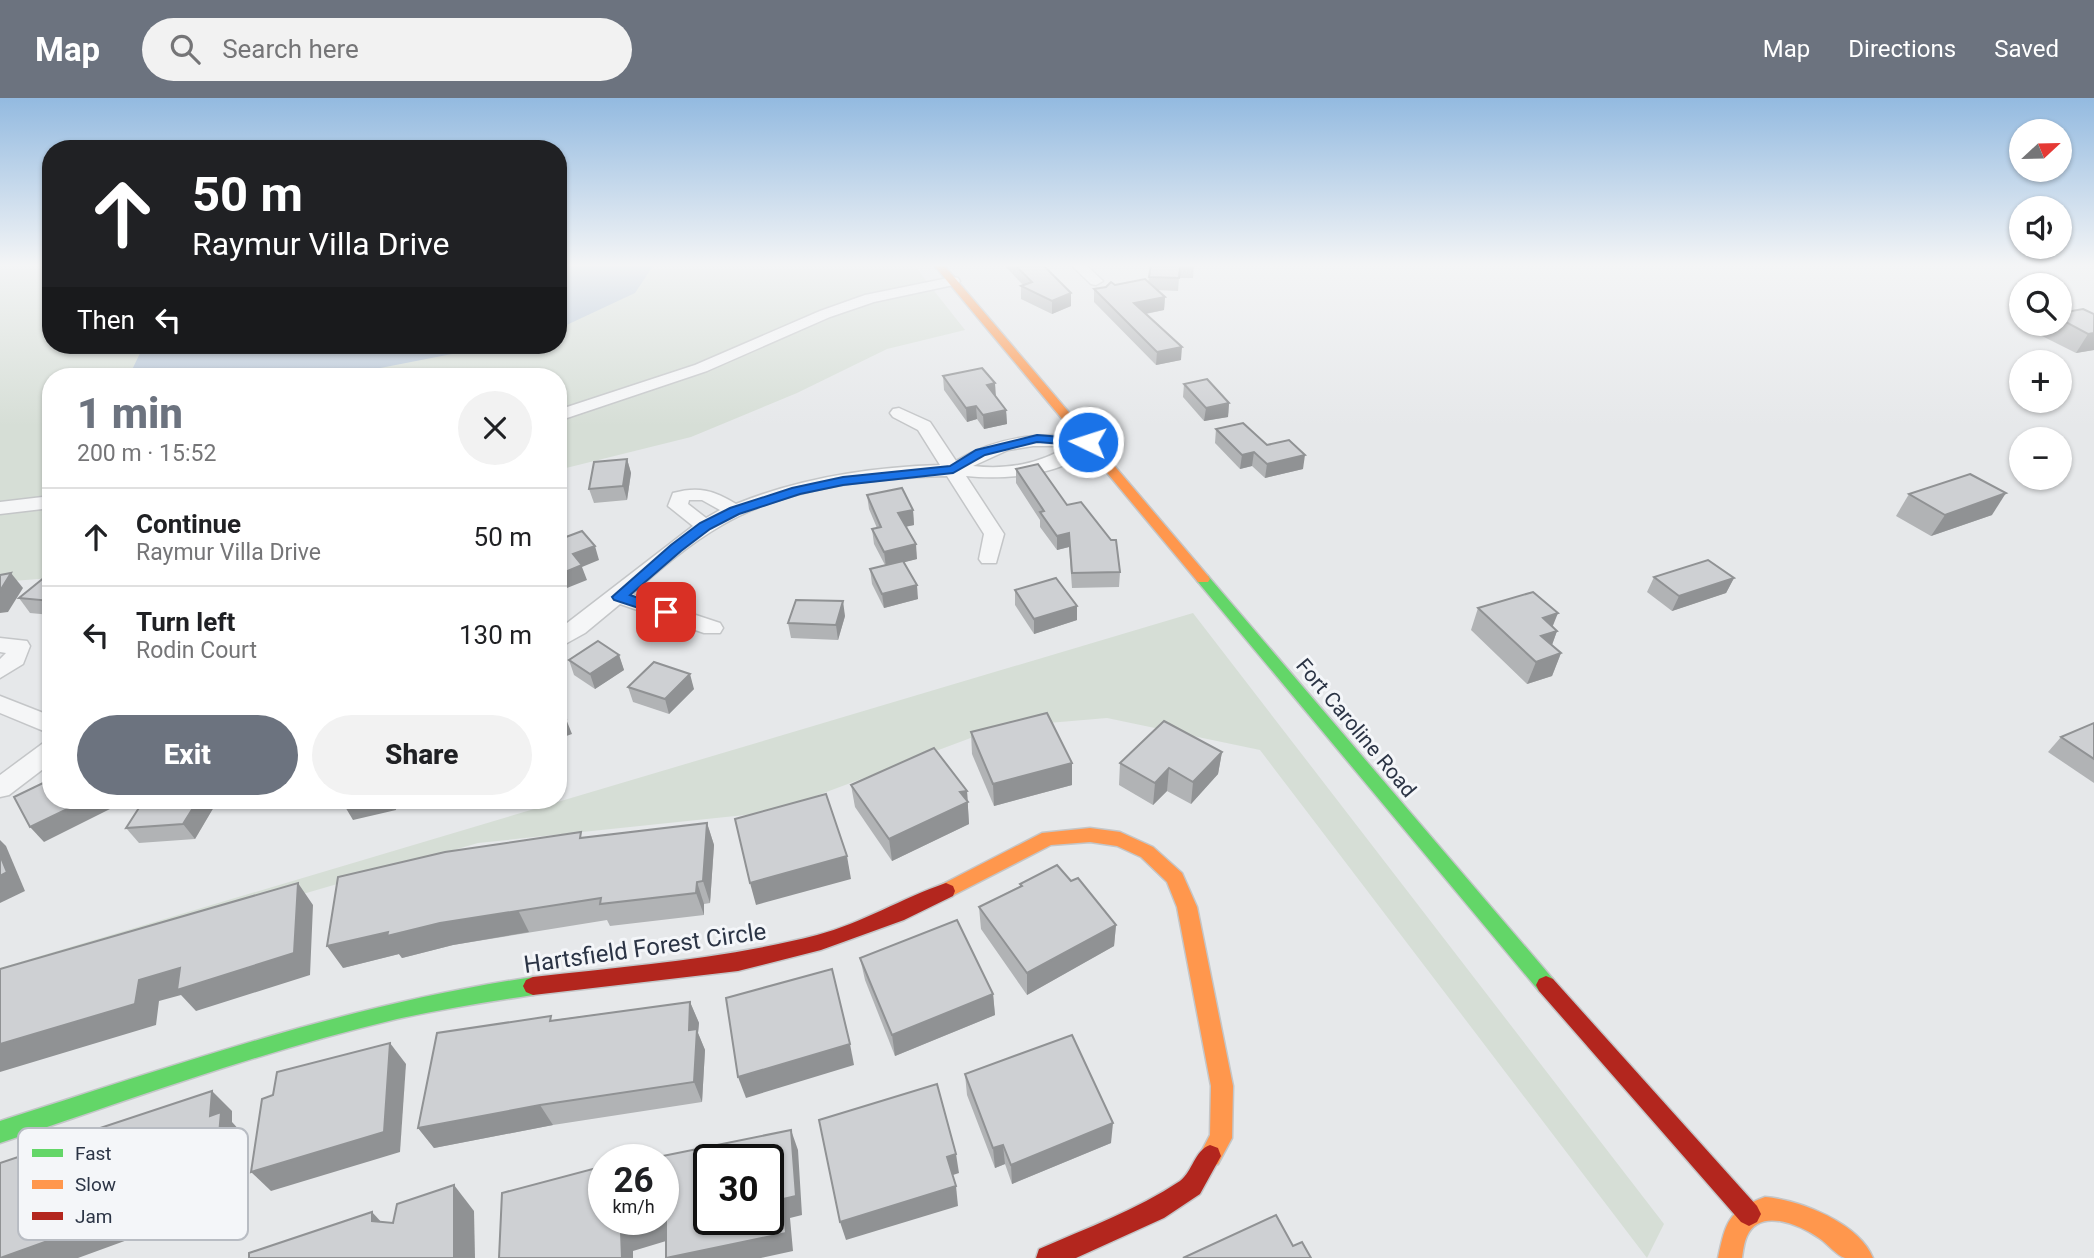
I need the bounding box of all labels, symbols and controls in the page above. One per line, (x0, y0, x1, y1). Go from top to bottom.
search box (142, 18, 632, 81)
text: Map (35, 30, 100, 69)
icon: search (166, 30, 204, 68)
text: Search here (222, 34, 359, 64)
text: Map (1763, 35, 1810, 63)
text: Directions (1848, 35, 1956, 63)
text: Saved (1994, 35, 2059, 63)
north arrow (2009, 119, 2072, 182)
map controls (2009, 119, 2072, 490)
text: 50 m (192, 166, 303, 223)
icon: ahead (77, 168, 168, 259)
button: sound (2009, 196, 2072, 259)
text: Raymur Villa Drive (192, 225, 449, 263)
button: search (2009, 273, 2072, 336)
icon: left (149, 301, 187, 339)
text: Then (77, 305, 135, 335)
button: + (2009, 350, 2072, 413)
text: 1 min (77, 389, 183, 438)
button: close (458, 391, 532, 465)
position arrow (1051, 405, 1125, 479)
button: − (2009, 427, 2072, 490)
text: 200 m · 15:52 (77, 440, 216, 467)
text: Continue (136, 509, 241, 539)
icon: ahead (77, 518, 115, 556)
text: 50 m (474, 522, 532, 552)
text: Raymur Villa Drive (136, 539, 321, 566)
pin (636, 582, 696, 642)
icon: arrive (647, 593, 685, 631)
text: Turn left (136, 607, 235, 637)
icon: left (77, 616, 115, 654)
text: 130 m (459, 620, 532, 650)
text: Rodin Court (136, 637, 257, 664)
street label: Fort Caroline Road (1291, 654, 1421, 802)
button: Exit (77, 715, 298, 795)
button: Share (312, 715, 532, 795)
street label: Hartsfield Forest Circle (522, 917, 768, 979)
legend (18, 1128, 248, 1240)
text: Fast (75, 1142, 112, 1165)
speed limit sign: 30 (693, 1144, 784, 1235)
text: 26 (613, 1160, 654, 1201)
text: Slow (75, 1173, 116, 1196)
text: km/h (612, 1196, 655, 1217)
text: Jam (75, 1205, 112, 1228)

